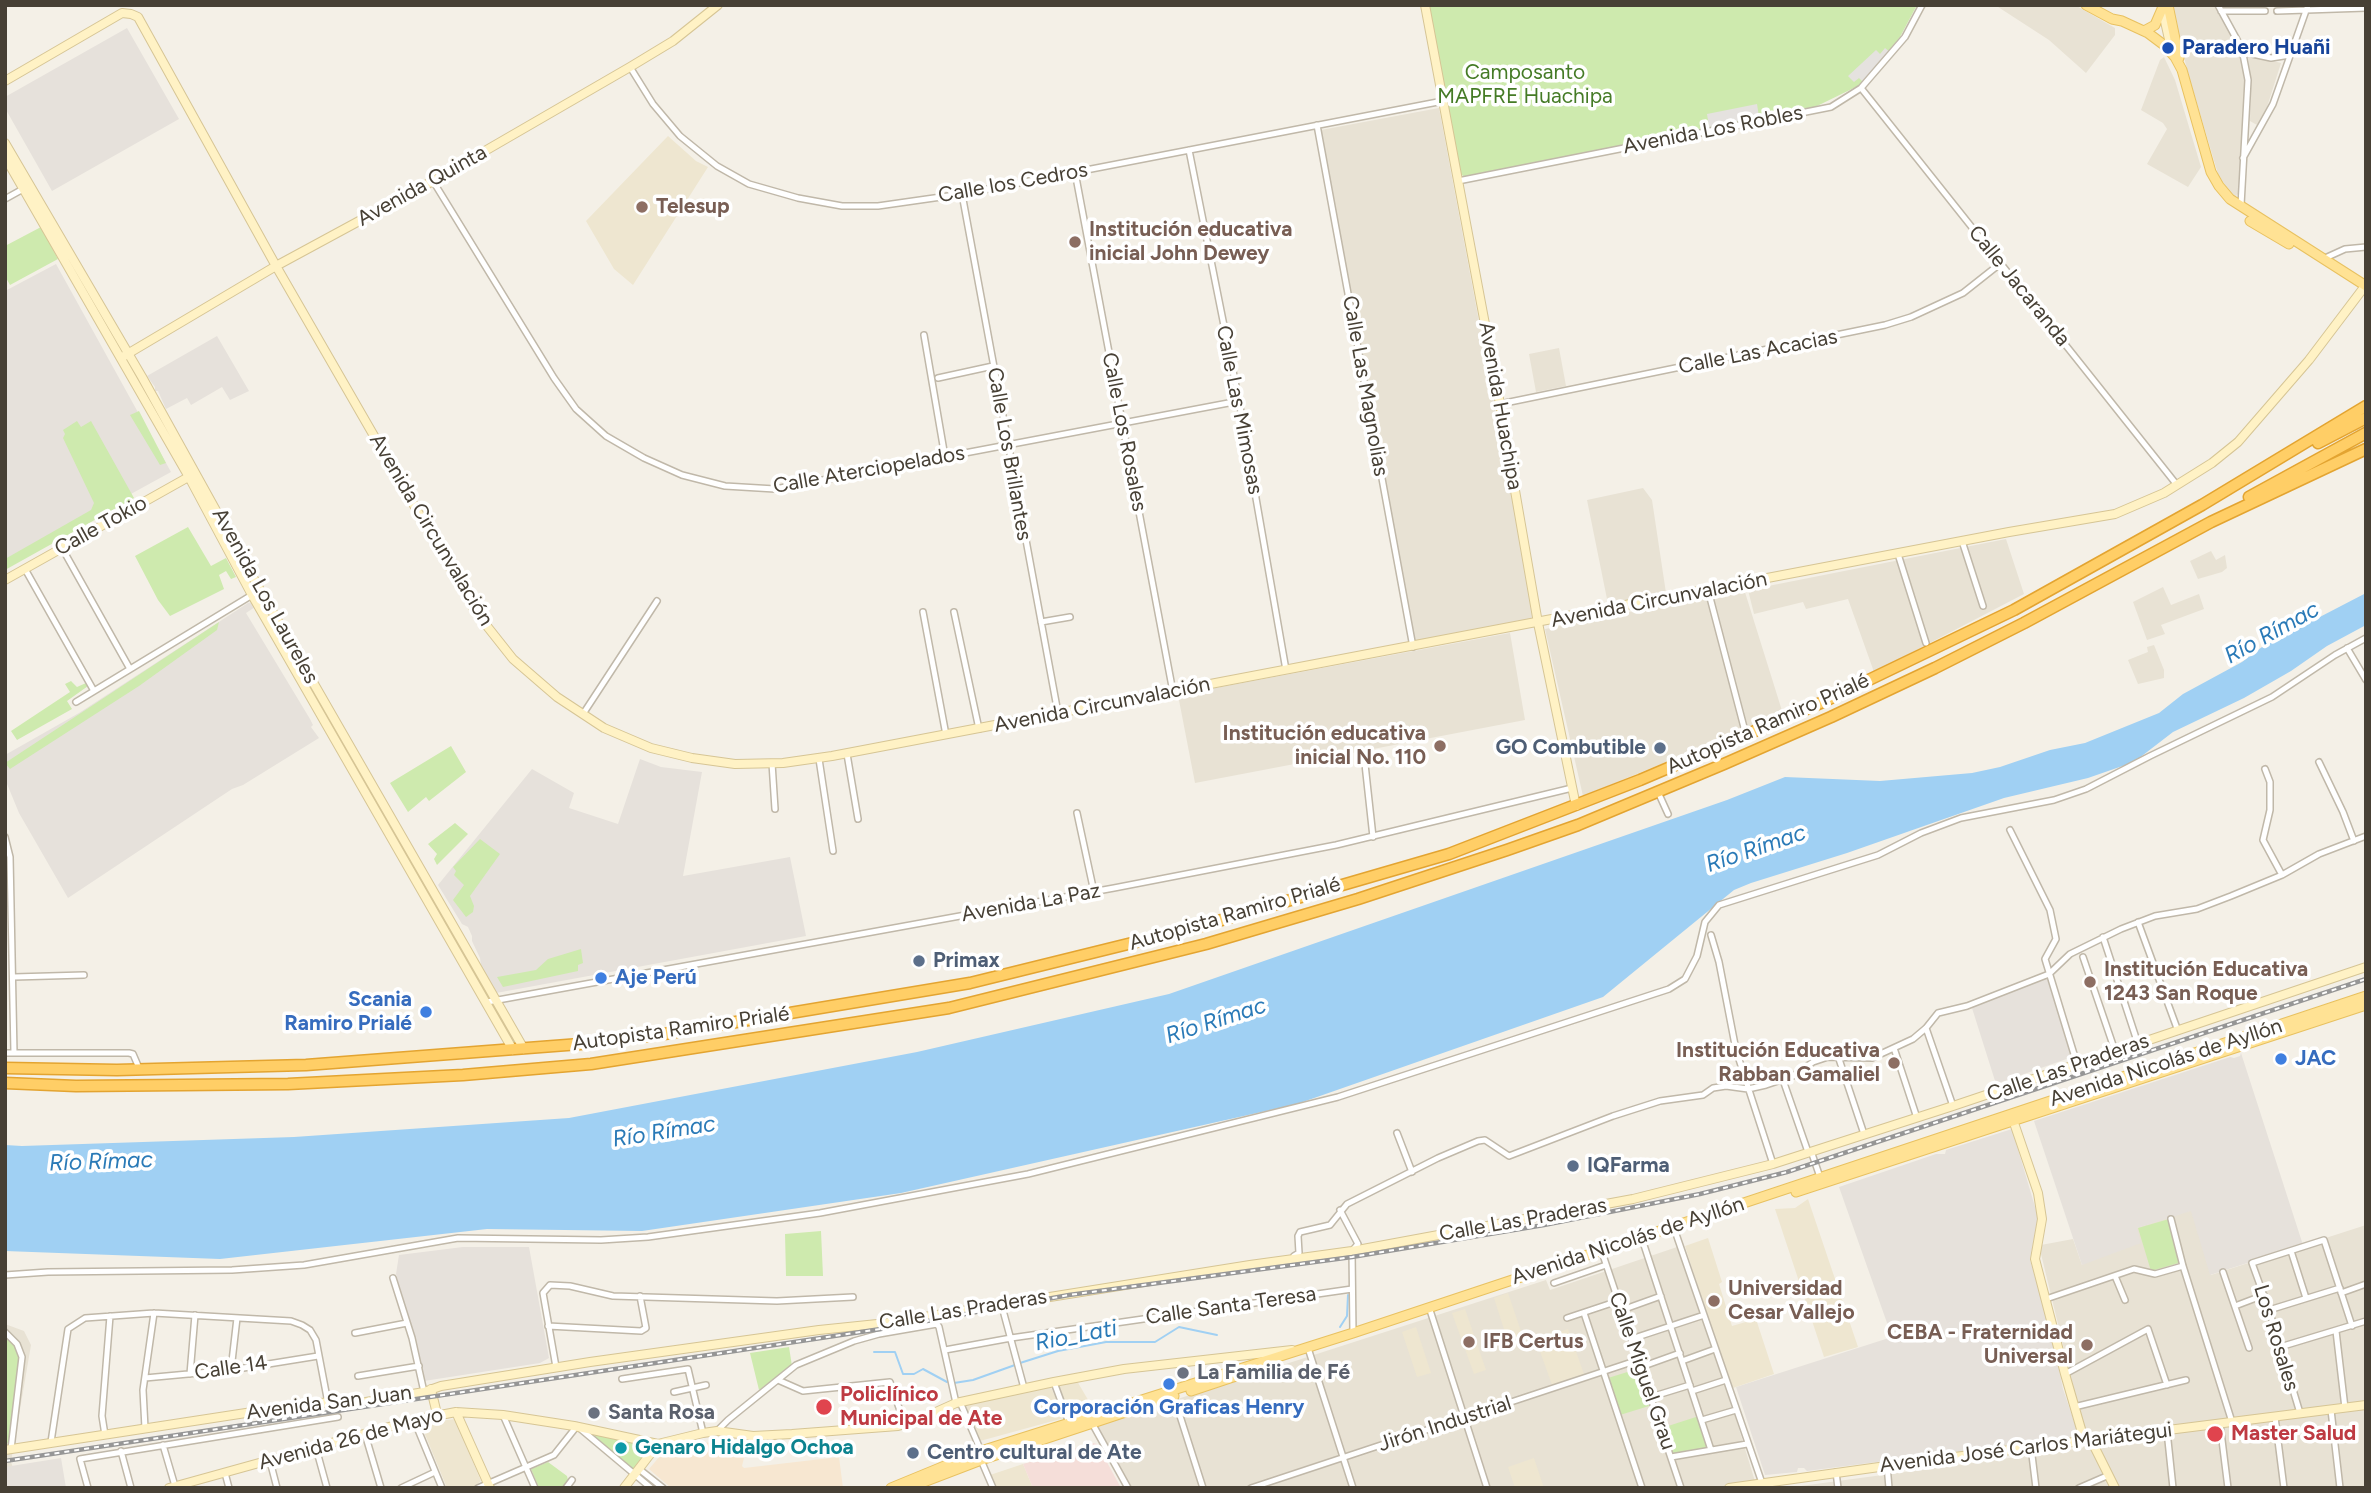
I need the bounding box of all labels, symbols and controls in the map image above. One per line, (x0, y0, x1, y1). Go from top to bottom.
place label: Paradero Huañi (2182, 35, 2330, 61)
marker: Paradero Huañi (2160, 40, 2176, 56)
park label: Camposanto MAPFRE Huachipa (1437, 60, 1613, 110)
street label: Avenida Los Robles (1621, 100, 1805, 160)
street label: Avenida Quinta (353, 140, 491, 232)
street label: Calle los Cedros (936, 157, 1090, 209)
place label: Telesup (656, 194, 730, 220)
marker: Telesup (634, 199, 650, 215)
place label: Institución educativa inicial John Dewey (1089, 217, 1292, 267)
street label: Calle Jacaranda (1963, 221, 2075, 351)
marker: Institución educativa inicial John Dewey (1067, 234, 1083, 250)
street label: Calle Las Magnolias (1337, 294, 1393, 478)
street label: Avenida Huachipa (1473, 320, 1527, 492)
street label: Calle Las Mimosas (1210, 324, 1268, 496)
street label: Calle Las Acacias (1676, 324, 1840, 380)
street label: Calle Los Rosales (1096, 350, 1152, 514)
street label: Calle Los Brillantes (981, 365, 1037, 543)
street label: Avenida Circunvalación (364, 429, 498, 631)
street label: Calle Aterciopelados (771, 441, 967, 499)
street label: Calle Tokio (51, 490, 151, 562)
street label: Avenida Los Laureles (206, 504, 324, 688)
street label: Avenida Circunvalación (1549, 567, 1769, 633)
water label: Río Rímac (2220, 596, 2324, 670)
street label: Autopista Ramiro Prialé (1663, 668, 1873, 780)
street label: Avenida Circunvalación (992, 672, 1212, 738)
place label: Institución educativa inicial No. 110 (1223, 721, 1426, 771)
place label: GO Combutible (1495, 735, 1646, 761)
marker: Institución educativa inicial No. 110 (1432, 738, 1448, 754)
marker: GO Combutible (1652, 740, 1668, 756)
water label: Río Rímac (1702, 819, 1810, 879)
street label: Autopista Ramiro Prialé (1126, 872, 1344, 956)
street label: Avenida La Paz (960, 878, 1102, 928)
place label: Primax (933, 948, 1000, 974)
marker: Primax (911, 953, 927, 969)
place label: Institución Educativa 1243 San Roque (2104, 957, 2308, 1007)
place label: Aje Perú (615, 965, 697, 991)
marker: Aje Perú (593, 970, 609, 986)
marker: Institución Educativa 1243 San Roque (2082, 974, 2098, 990)
place label: Scania Ramiro Prialé (284, 987, 412, 1037)
water label: Río Rímac (1162, 992, 1270, 1050)
street label: Autopista Ramiro Prialé (571, 1001, 791, 1057)
marker: Scania Ramiro Prialé (418, 1004, 434, 1020)
street label: Avenida Nicolás de Ayllón (2047, 1013, 2285, 1113)
street label: Calle Las Praderas (1984, 1028, 2152, 1108)
place label: Institución Educativa Rabban Gamaliel (1676, 1038, 1880, 1088)
place label: JAC (2295, 1046, 2336, 1072)
marker: JAC (2273, 1051, 2289, 1067)
marker: Institución Educativa Rabban Gamaliel (1886, 1055, 1902, 1071)
water label: Río Rímac (610, 1110, 718, 1154)
water label: Río Rímac (49, 1146, 153, 1178)
place label: IQFarma (1587, 1153, 1670, 1179)
marker: IQFarma (1565, 1158, 1581, 1174)
street label: Avenida Nicolás de Ayllón (1509, 1191, 1747, 1291)
street label: Calle Las Praderas (1437, 1193, 1609, 1247)
place label: Universidad Cesar Vallejo (1728, 1276, 1855, 1326)
street label: Calle Santa Teresa (1144, 1282, 1318, 1330)
street label: Los Rosales (2248, 1282, 2304, 1394)
street label: Calle Las Praderas (877, 1284, 1049, 1336)
street label: Calle Miguel Grau (1603, 1289, 1681, 1453)
marker: Universidad Cesar Vallejo (1706, 1293, 1722, 1309)
water label: Rio_Lati (1033, 1315, 1119, 1357)
place label: CEBA - Fraternidad Universal (1887, 1320, 2073, 1370)
place label: IFB Certus (1483, 1329, 1584, 1355)
marker: IFB Certus (1461, 1334, 1477, 1350)
marker: CEBA - Fraternidad Universal (2079, 1337, 2095, 1353)
street label: Calle 14 (193, 1350, 269, 1386)
place label: La Familia de Fé (1197, 1360, 1350, 1386)
marker: La Familia de Fé (1175, 1365, 1191, 1381)
marker: Corporación Graficas Henry (1161, 1376, 1177, 1392)
street label: Avenida San Juan (245, 1380, 413, 1426)
place label: Policlínico Municipal de Ate (840, 1382, 1002, 1432)
street label: Jirón Industrial (1375, 1391, 1515, 1457)
place label: Corporación Graficas Henry (1034, 1395, 1304, 1421)
marker: Policlínico Municipal de Ate (814, 1397, 834, 1417)
place label: Santa Rosa (608, 1400, 715, 1426)
street label: Avenida 26 de Mayo (256, 1402, 446, 1476)
marker: Santa Rosa (586, 1405, 602, 1421)
street label: Avenida José Carlos Mariátegui (1878, 1418, 2174, 1478)
place label: Master Salud (2231, 1421, 2356, 1447)
marker: Master Salud (2205, 1424, 2225, 1444)
place label: Genaro Hidalgo Ochoa (635, 1435, 854, 1461)
marker: Genaro Hidalgo Ochoa (613, 1440, 629, 1456)
place label: Centro cultural de Ate (927, 1440, 1142, 1466)
marker: Centro cultural de Ate (905, 1445, 921, 1461)

